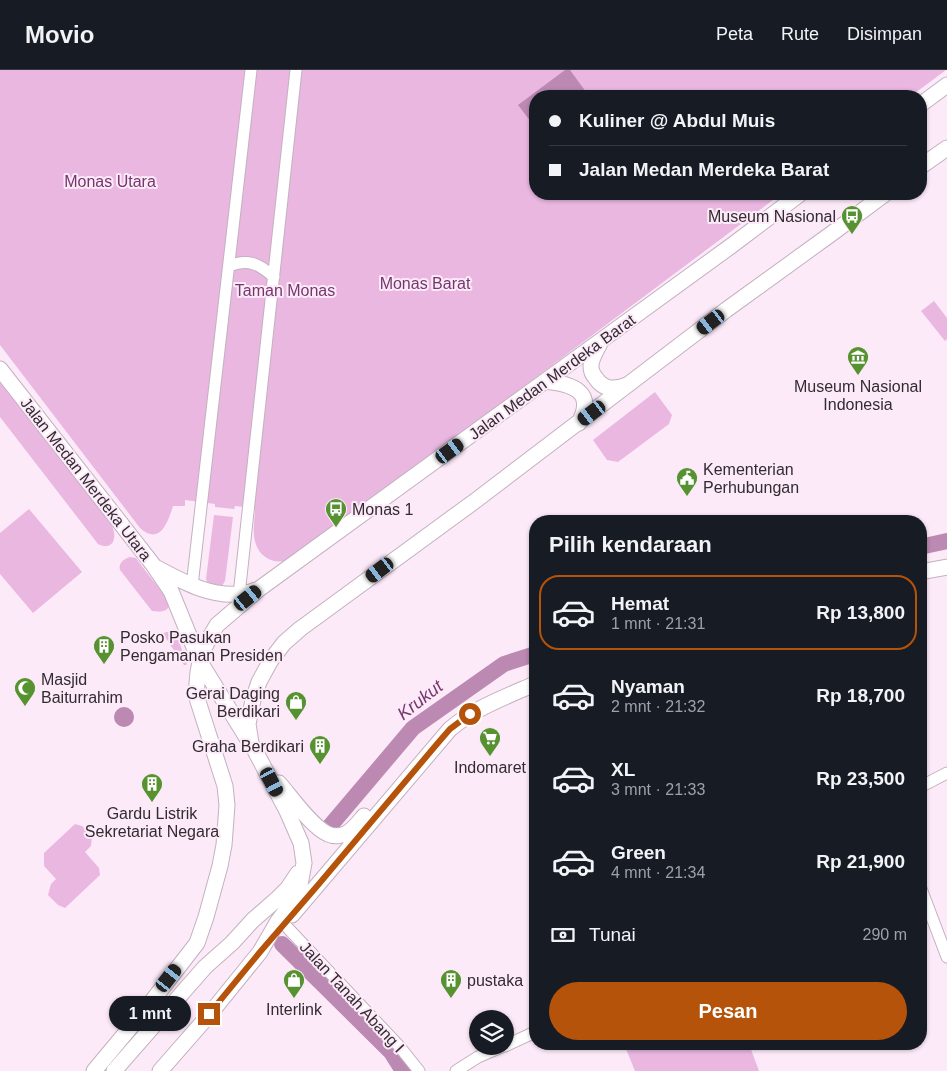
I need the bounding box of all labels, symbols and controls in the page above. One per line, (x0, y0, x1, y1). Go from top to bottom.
text: Movio (25, 21, 94, 48)
text: Peta (716, 24, 753, 44)
text: Rute (781, 24, 819, 44)
text: Disimpan (847, 24, 922, 44)
text: Kuliner @ Abdul Muis (579, 110, 775, 131)
text: Jalan Medan Merdeka Barat (579, 159, 829, 180)
park label: Monas Utara (64, 173, 156, 190)
bus stop icon: Museum Nasional (840, 204, 864, 235)
place label: Museum Nasional (708, 208, 836, 225)
park label: Monas Barat (380, 275, 471, 292)
park label: Taman Monas (235, 282, 335, 299)
car (694, 307, 727, 337)
street label: Jalan Medan Merdeka Barat (466, 311, 639, 443)
museum icon: Museum Nasional Indonesia (846, 345, 870, 376)
place label: Museum Nasional Indonesia (794, 378, 922, 413)
street label: Jalan Medan Merdeka Utara (17, 394, 155, 564)
car (575, 398, 608, 428)
car (433, 436, 466, 466)
place label: Kementerian Perhubungan (703, 461, 799, 496)
public building icon: Kementerian Perhubungan (675, 466, 699, 497)
bus stop icon: Monas 1 (324, 497, 348, 528)
place label: Monas 1 (352, 501, 413, 518)
text: Pilih kendaraan (549, 532, 712, 557)
car (363, 555, 396, 585)
car (231, 583, 264, 613)
icon: car (551, 590, 596, 635)
text: Hemat (611, 593, 669, 614)
text: Rp 13,800 (816, 602, 905, 623)
text: 1 mnt · 21:31 (611, 615, 705, 632)
place label: Posko Pasukan Pengamanan Presiden (120, 629, 283, 664)
building icon: Posko Pasukan Pengamanan Presiden (92, 634, 116, 665)
place label: Masjid Baiturrahim (41, 671, 123, 706)
icon: car (551, 673, 596, 718)
water label: Krukut (393, 675, 447, 724)
mosque icon: Masjid Baiturrahim (13, 676, 37, 707)
text: Nyaman (611, 676, 685, 697)
place label: Gerai Daging Berdikari (186, 685, 280, 720)
text: Rp 18,700 (816, 685, 905, 706)
shop icon: Gerai Daging Berdikari (284, 690, 308, 721)
text: 2 mnt · 21:32 (611, 698, 705, 715)
route start (459, 703, 481, 725)
supermarket icon: Indomaret (478, 726, 502, 757)
building icon: Graha Berdikari (308, 734, 332, 765)
place label: Graha Berdikari (192, 738, 304, 755)
icon: car (551, 756, 596, 801)
place label: Indomaret (454, 759, 527, 776)
text: XL (611, 759, 635, 780)
car (258, 765, 285, 799)
text: Rp 23,500 (816, 768, 905, 789)
building icon: Gardu Listrik Sekretariat Negara (140, 772, 164, 803)
text: 3 mnt · 21:33 (611, 781, 705, 798)
place label: Gardu Listrik Sekretariat Negara (85, 805, 219, 840)
icon: car (551, 839, 596, 884)
text: Green (611, 842, 666, 863)
text: Rp 21,900 (816, 851, 905, 872)
text: 4 mnt · 21:34 (611, 864, 705, 881)
icon: cash (549, 921, 577, 949)
text: Tunai (589, 924, 636, 945)
text: 290 m (863, 926, 907, 943)
street label: Jalan Tanah Abang I (296, 938, 408, 1056)
car (153, 962, 184, 994)
shop icon: Interlink (282, 968, 306, 999)
building icon: pustaka (439, 968, 463, 999)
place label: pustaka (467, 972, 523, 989)
button: Pesan (549, 982, 907, 1040)
callout: 1 mnt (109, 996, 192, 1032)
place label: Interlink (266, 1001, 323, 1018)
route end (198, 1003, 220, 1025)
text: 1 mnt (129, 1005, 171, 1022)
map controls (469, 1010, 514, 1055)
button: layers (469, 1010, 514, 1055)

